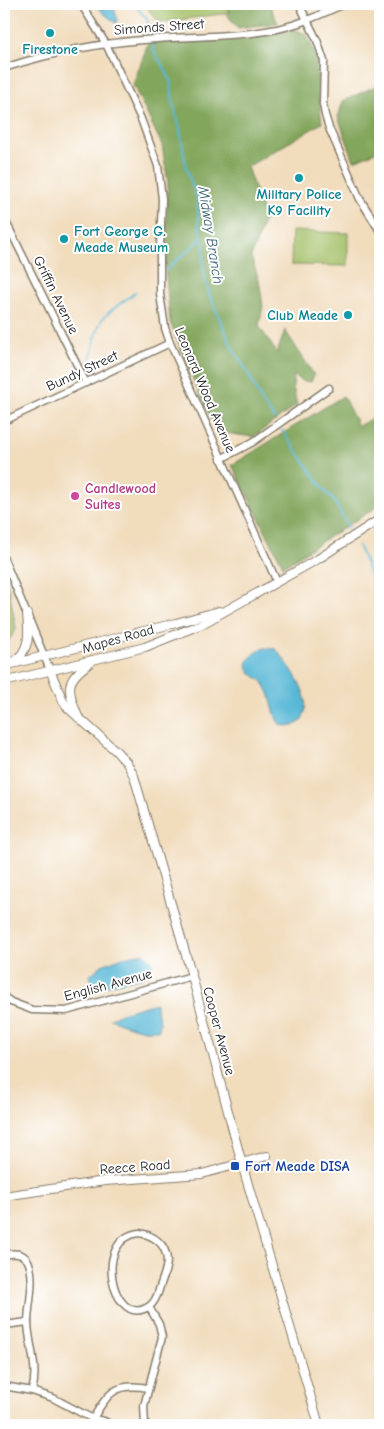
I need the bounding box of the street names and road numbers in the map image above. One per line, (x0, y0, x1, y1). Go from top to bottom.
street label: Simonds Street (113, 15, 206, 39)
street label: Griffin Avenue (30, 253, 82, 337)
street label: Leonard Wood Avenue (171, 325, 239, 455)
street label: Bundy Street (44, 347, 121, 395)
street label: Mapes Road (80, 621, 156, 657)
street label: English Avenue (62, 965, 154, 1005)
street label: Cooper Avenue (199, 985, 239, 1077)
street label: Reece Road (99, 1156, 171, 1178)

